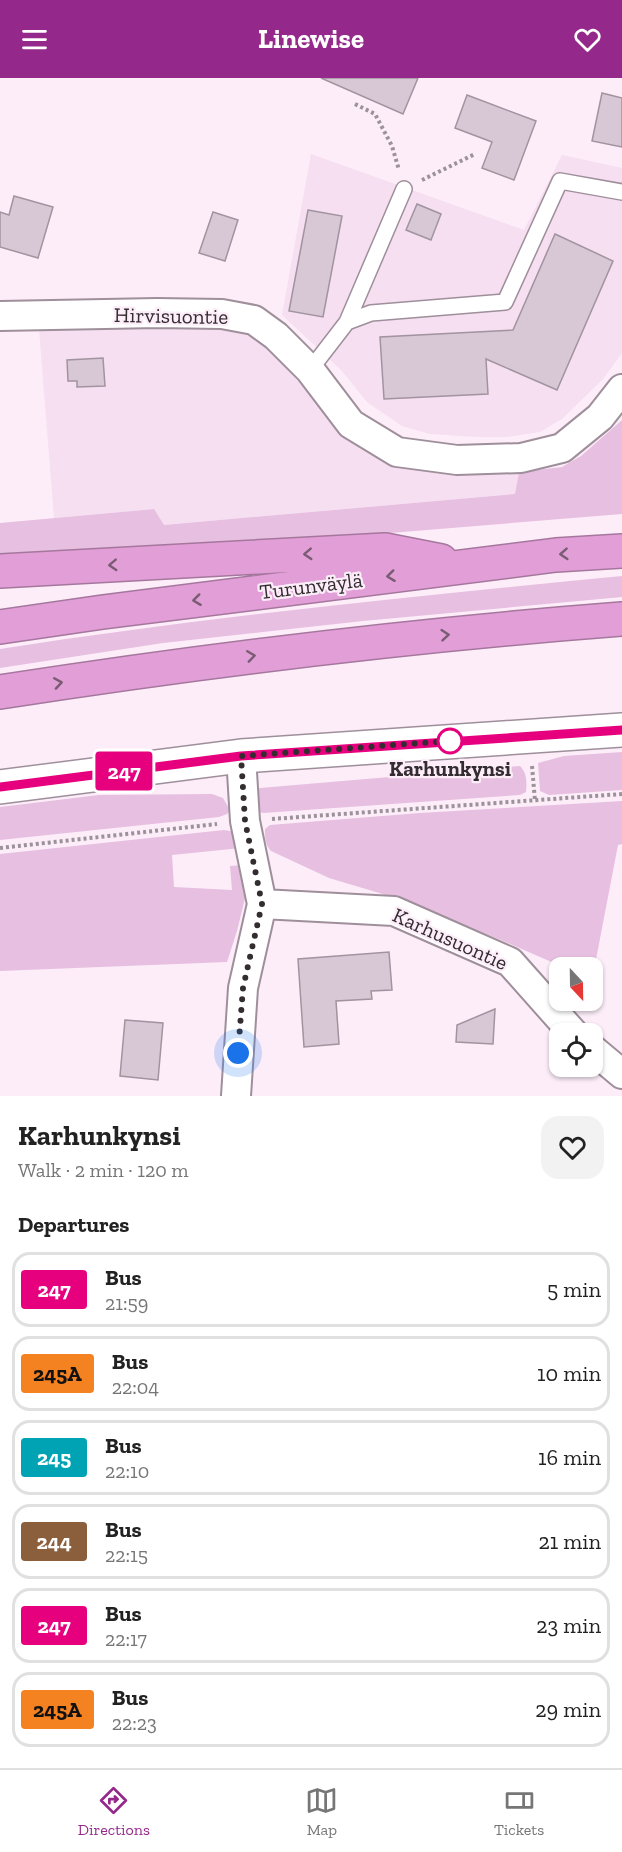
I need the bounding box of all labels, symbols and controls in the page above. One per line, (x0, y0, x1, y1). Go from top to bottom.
icon: menu (18, 23, 51, 56)
text: Linewise (258, 23, 364, 55)
icon: heart (571, 23, 604, 56)
street label: Hirvisuontie (114, 302, 229, 329)
one-way arrow (303, 547, 312, 560)
one-way arrow (559, 548, 568, 561)
one-way arrow (109, 558, 118, 571)
street label: Turunväylä (258, 567, 364, 604)
one-way arrow (386, 569, 395, 582)
one-way arrow (193, 593, 202, 606)
one-way arrow (440, 629, 449, 642)
one-way arrow (246, 650, 256, 663)
one-way arrow (52, 677, 62, 690)
marker: Karhunkynsi (437, 728, 463, 754)
line badge: 247 (90, 752, 158, 790)
place label: Karhunkynsi (389, 756, 511, 781)
text: 247 (107, 759, 141, 784)
street label: Karhusuontie (389, 902, 512, 975)
north arrow (549, 957, 603, 1011)
map controls (549, 957, 603, 1077)
button: locate (549, 1023, 603, 1077)
your location (223, 1038, 253, 1068)
button: heart (541, 1116, 604, 1179)
text: Karhunkynsi (18, 1119, 181, 1152)
text: Walk · 2 min · 120 m (18, 1158, 189, 1182)
text: Departures (18, 1211, 129, 1238)
text: Bus (105, 1264, 142, 1291)
text: 5 min (547, 1276, 601, 1303)
text: 247 (37, 1277, 71, 1302)
text: 21:59 (105, 1291, 148, 1315)
text: Bus (112, 1348, 148, 1375)
text: 10 min (537, 1360, 601, 1387)
text: 245A (33, 1361, 82, 1386)
text: 22:04 (112, 1375, 159, 1399)
text: Bus (105, 1432, 142, 1459)
text: 16 min (538, 1444, 601, 1471)
text: 245 (37, 1445, 71, 1470)
text: 22:10 (105, 1459, 149, 1483)
text: Bus (105, 1516, 142, 1543)
text: 21 min (538, 1528, 601, 1555)
text: 244 (36, 1529, 72, 1554)
text: 22:15 (105, 1543, 148, 1567)
text: Bus (105, 1600, 142, 1627)
text: 23 min (536, 1612, 601, 1639)
text: 247 (37, 1613, 71, 1638)
text: 22:17 (105, 1627, 147, 1651)
text: Bus (112, 1684, 148, 1711)
text: 29 min (535, 1696, 601, 1723)
text: 245A (33, 1697, 82, 1722)
text: 22:23 (112, 1711, 157, 1735)
tab: Directions (78, 1784, 150, 1839)
tab: Map (305, 1784, 338, 1839)
tab: Tickets (494, 1784, 544, 1839)

